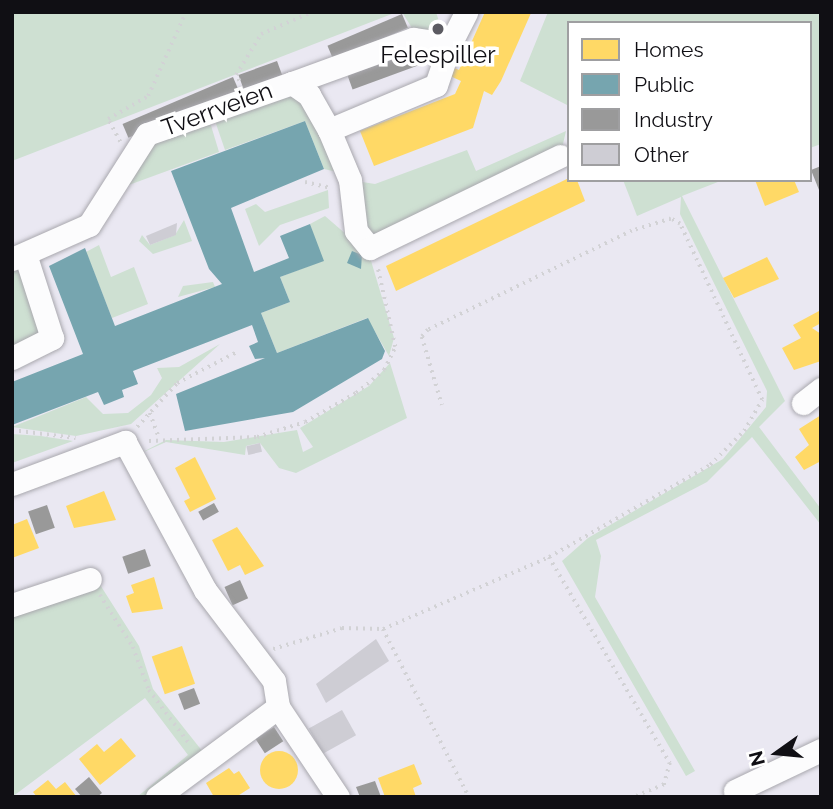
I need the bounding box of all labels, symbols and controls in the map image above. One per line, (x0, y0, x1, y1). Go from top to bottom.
marker: Felespiller (430, 21, 446, 37)
legend (567, 21, 812, 182)
text: Homes (634, 37, 704, 62)
place label: Felespiller (380, 41, 496, 69)
text: Public (634, 72, 694, 97)
street label: Tverrveien (158, 76, 276, 142)
text: Industry (634, 107, 713, 132)
text: Other (634, 142, 689, 167)
north arrow (742, 718, 812, 788)
text: N (744, 749, 769, 768)

